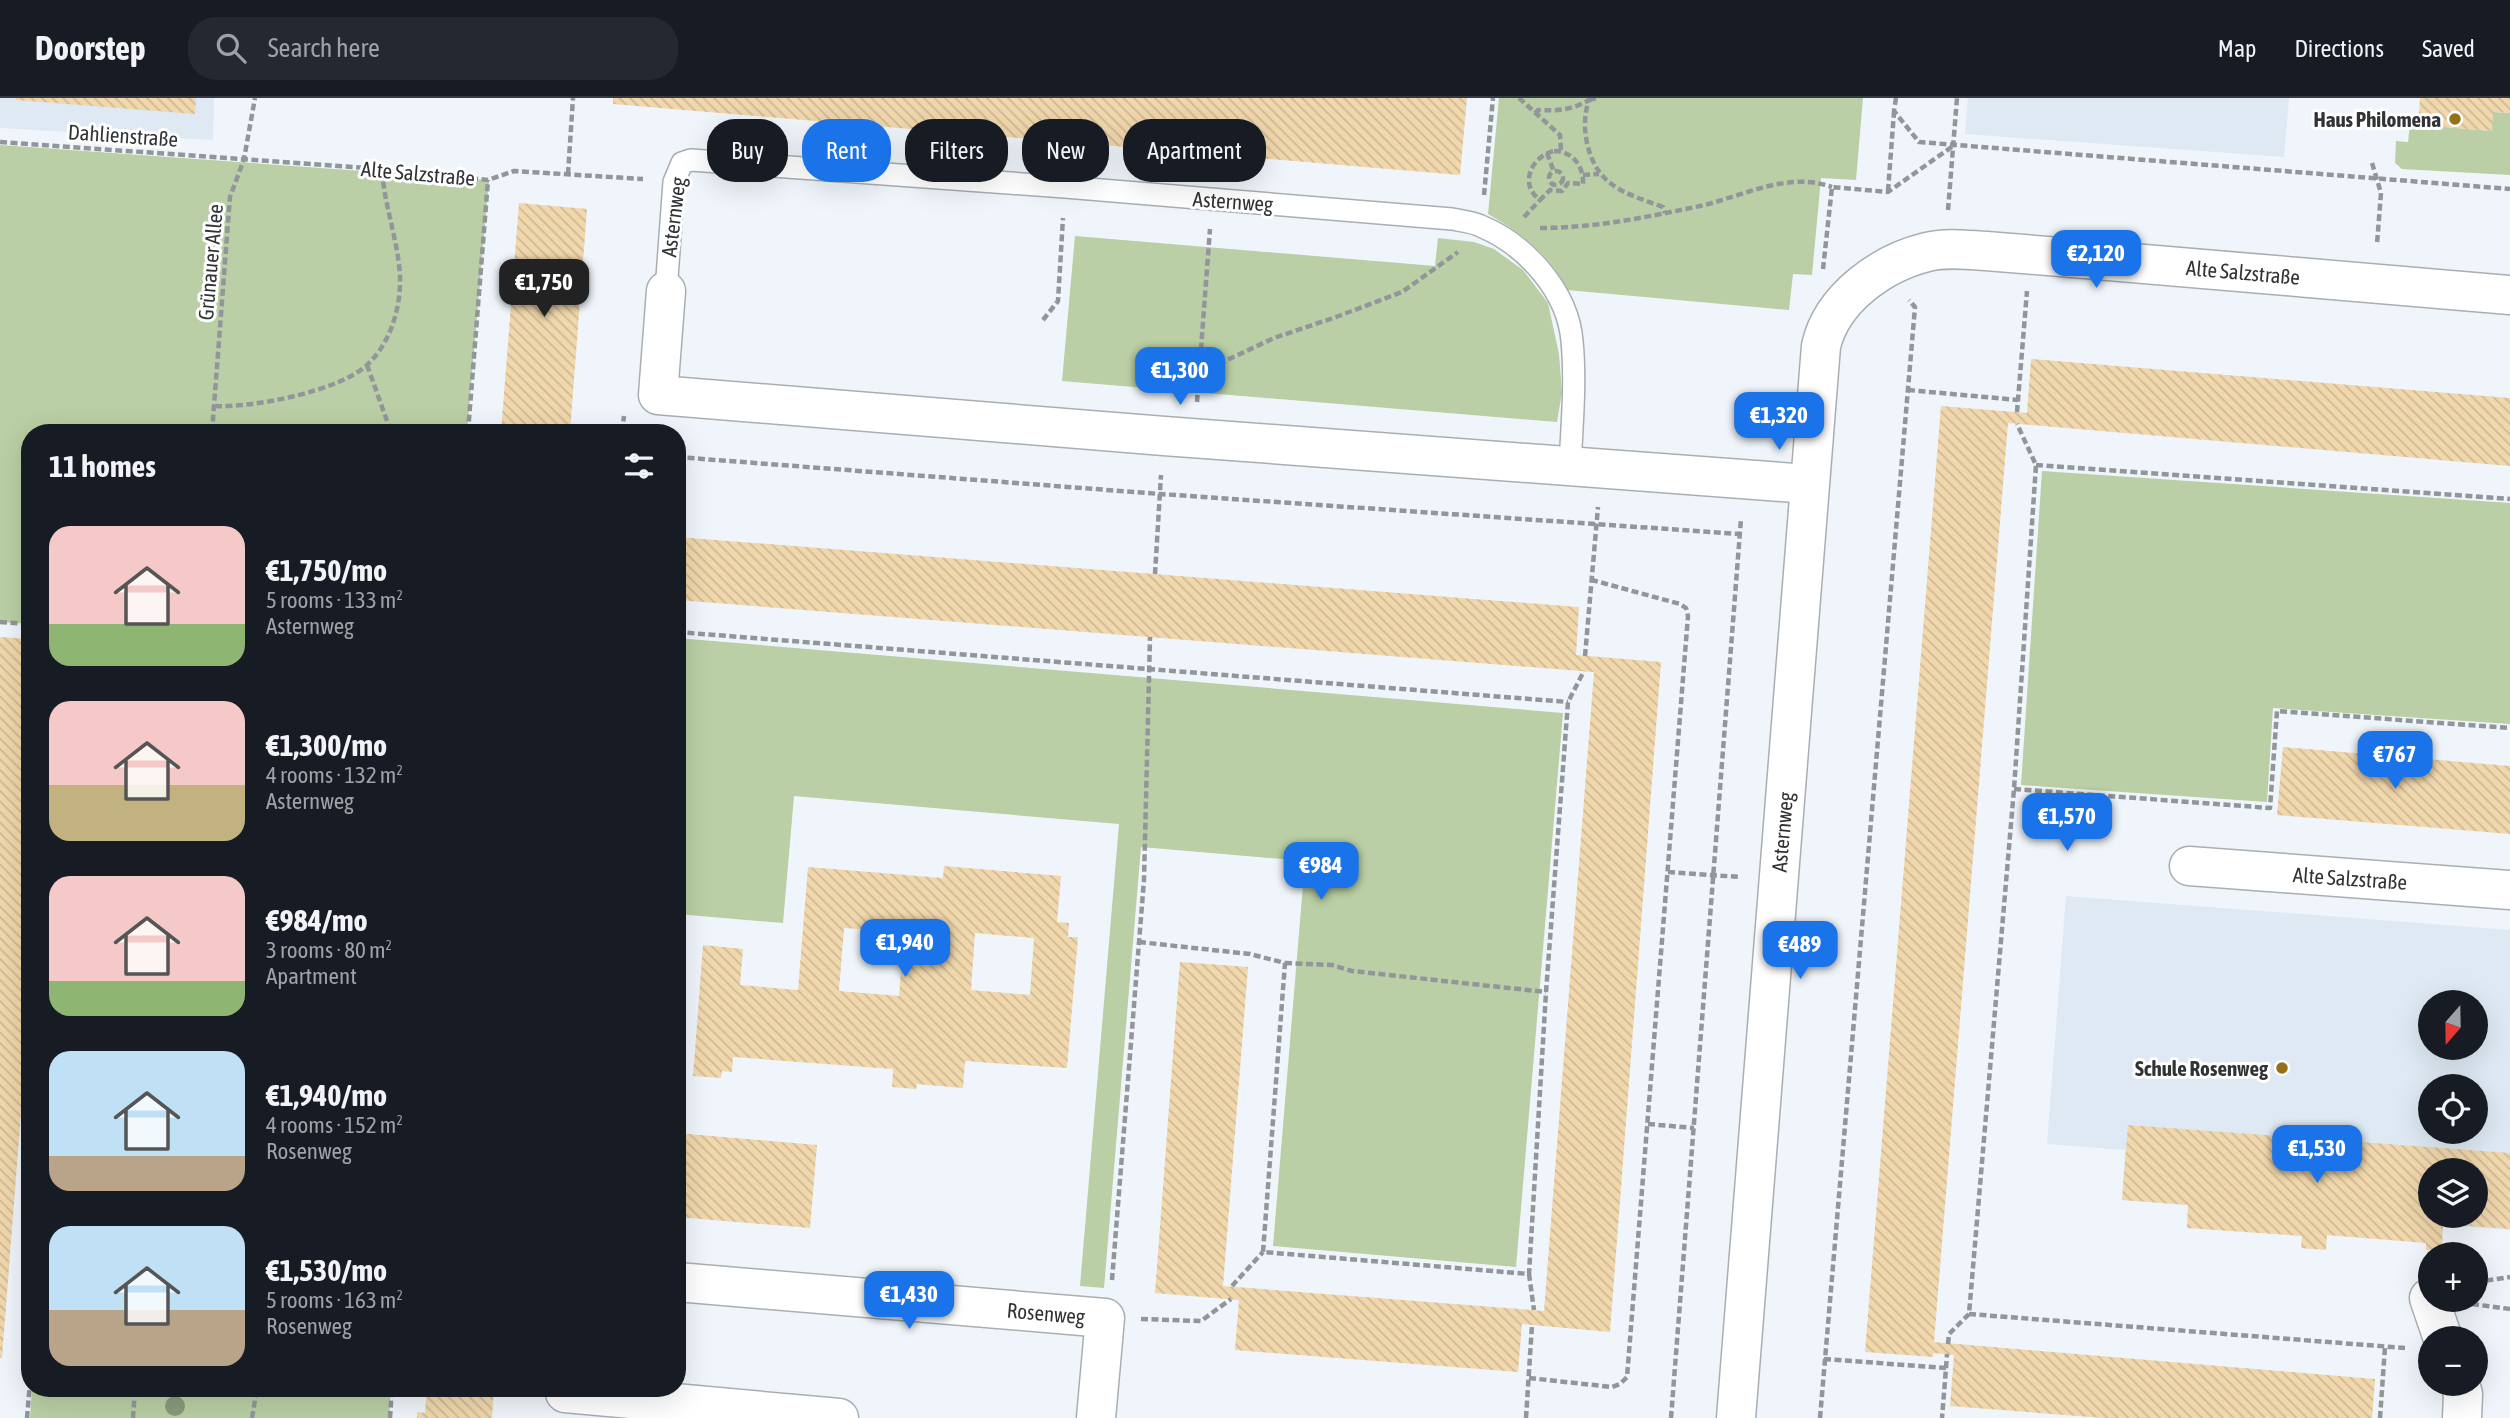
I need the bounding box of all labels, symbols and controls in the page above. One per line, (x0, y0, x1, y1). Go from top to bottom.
search box (188, 17, 678, 80)
text: Doorstep (35, 29, 146, 67)
icon: search (212, 29, 250, 67)
text: Search here (268, 33, 380, 63)
text: Map (2218, 35, 2256, 62)
text: Directions (2294, 35, 2384, 62)
text: Saved (2422, 35, 2475, 62)
place label: Haus Philomena (2313, 107, 2441, 131)
marker: Haus Philomena (2447, 111, 2463, 127)
street label: Dahlienstraße (67, 119, 179, 151)
chip: Buy (707, 119, 788, 182)
chip: Rent (802, 119, 891, 182)
chip: Filters (905, 119, 1008, 182)
chip: New (1022, 119, 1109, 182)
chip: Apartment (1123, 119, 1266, 182)
street label: Alte Salzstraße (360, 156, 476, 190)
street label: Asternweg (656, 176, 690, 258)
street label: Asternweg (1192, 186, 1274, 216)
street label: Grünauer Allee (193, 203, 227, 321)
pin: €2,120 (2039, 230, 2153, 290)
text: €2,120 (2067, 240, 2125, 266)
street label: Alte Salzstraße (2185, 255, 2301, 289)
pin: €1,750 (487, 260, 601, 319)
text: €1,750 (515, 269, 573, 295)
pin: €1,300 (1123, 348, 1237, 407)
text: €1,300 (1151, 357, 1209, 383)
pin: €1,320 (1722, 392, 1836, 452)
text: €1,320 (1750, 402, 1808, 428)
icon: filters (620, 447, 658, 485)
text: 11 homes (49, 449, 156, 483)
text: €1,750/mo (266, 553, 387, 587)
icon: home (105, 554, 189, 638)
text: 5 rooms · 133 m² (266, 587, 403, 613)
text: Asternweg (266, 613, 354, 639)
text: €1,300/mo (266, 728, 387, 762)
icon: home (105, 729, 189, 813)
pin: €767 (2354, 732, 2436, 791)
text: €767 (2374, 741, 2416, 767)
text: 4 rooms · 132 m² (266, 762, 403, 788)
text: Asternweg (266, 788, 354, 814)
street label: Asternweg (1767, 791, 1797, 873)
pin: €1,570 (2010, 794, 2124, 853)
text: €1,570 (2038, 803, 2096, 829)
pin: €984 (1280, 842, 1362, 902)
text: €984 (1300, 852, 1342, 878)
street label: Alte Salzstraße (2292, 862, 2408, 894)
text: €984/mo (266, 903, 368, 937)
icon: home (105, 904, 189, 988)
pin: €1,940 (848, 920, 962, 979)
pin: €489 (1759, 922, 1841, 981)
text: €1,940 (876, 929, 934, 955)
text: €489 (1779, 931, 1821, 957)
text: 3 rooms · 80 m² (266, 937, 392, 963)
text: Apartment (266, 963, 357, 989)
north arrow (2418, 990, 2488, 1060)
map controls (2418, 990, 2488, 1396)
place label: Schule Rosenweg (2135, 1056, 2269, 1080)
marker: Schule Rosenweg (2274, 1060, 2290, 1076)
button: locate (2418, 1074, 2488, 1144)
text: €1,940/mo (266, 1078, 387, 1112)
icon: home (105, 1079, 189, 1163)
text: 4 rooms · 152 m² (266, 1112, 403, 1138)
pin: €1,530 (2260, 1126, 2374, 1185)
text: €1,530 (2288, 1135, 2346, 1161)
text: Rosenweg (266, 1138, 352, 1164)
button: layers (2418, 1158, 2488, 1228)
button: + (2418, 1242, 2488, 1312)
text: €1,530/mo (266, 1253, 387, 1287)
icon: home (105, 1254, 189, 1338)
pin: €1,430 (852, 1272, 966, 1331)
text: €1,430 (880, 1281, 938, 1307)
text: 5 rooms · 163 m² (266, 1287, 403, 1313)
street label: Rosenweg (1006, 1298, 1086, 1328)
text: Rosenweg (266, 1313, 352, 1339)
button: − (2418, 1326, 2488, 1396)

